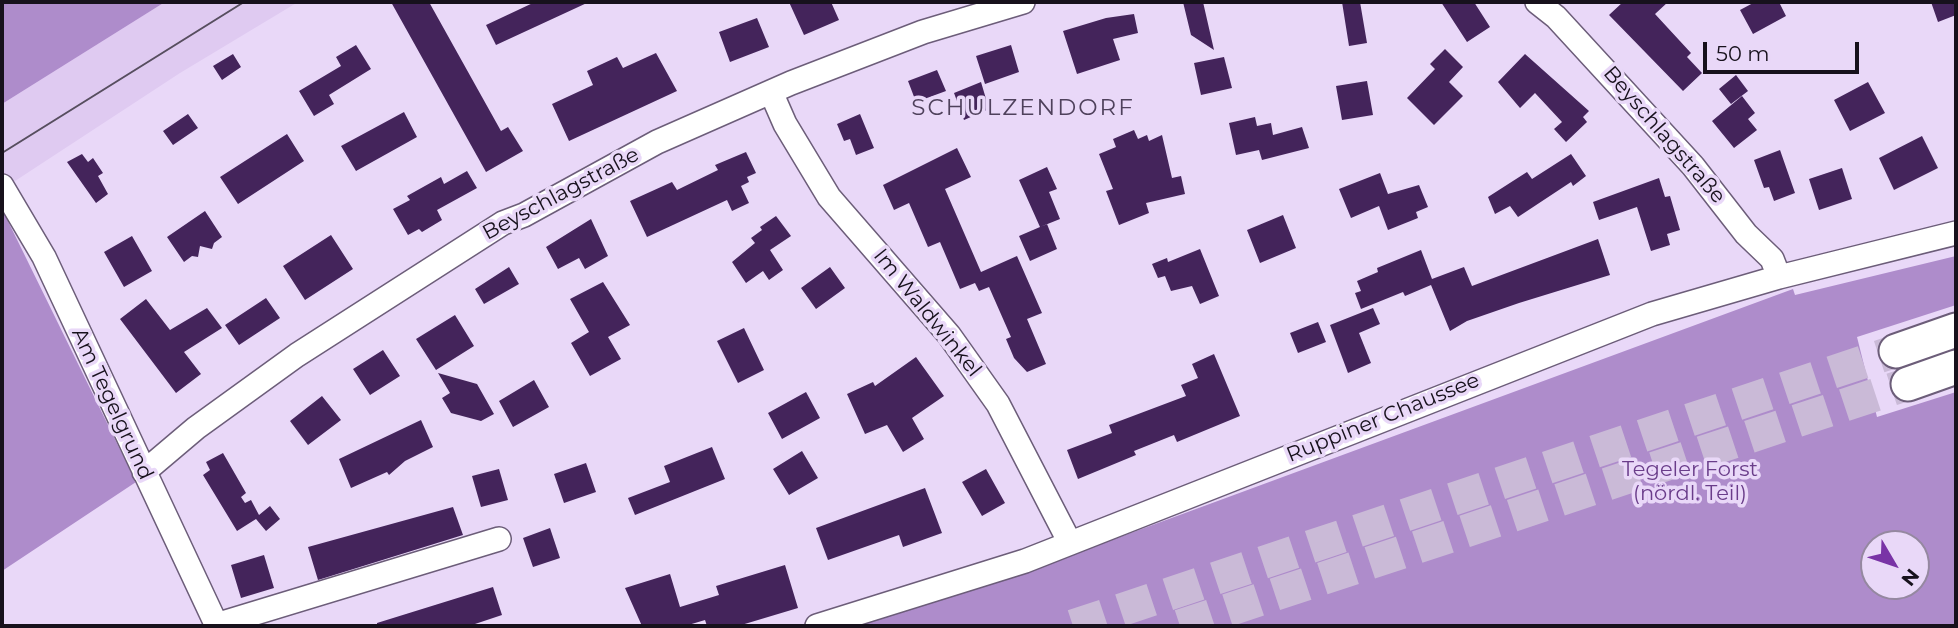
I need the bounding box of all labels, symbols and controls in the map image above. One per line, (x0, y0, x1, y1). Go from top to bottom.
scale bar (1706, 28, 1862, 72)
text: 50 m (1716, 41, 1770, 66)
street label: Beyschlagstraße (1598, 61, 1730, 209)
district label: SCHULZENDORF (913, 94, 1133, 122)
street label: Beyschlagstraße (478, 142, 644, 246)
street label: Im Waldwinkel (868, 244, 986, 382)
street label: Am Tegelgrund (66, 324, 158, 484)
street label: Ruppiner Chaussee (1283, 368, 1483, 468)
park label: Tegeler Forst (nördl. Teil) (1622, 457, 1758, 507)
north arrow (1860, 530, 1930, 600)
text: N (1896, 564, 1924, 590)

